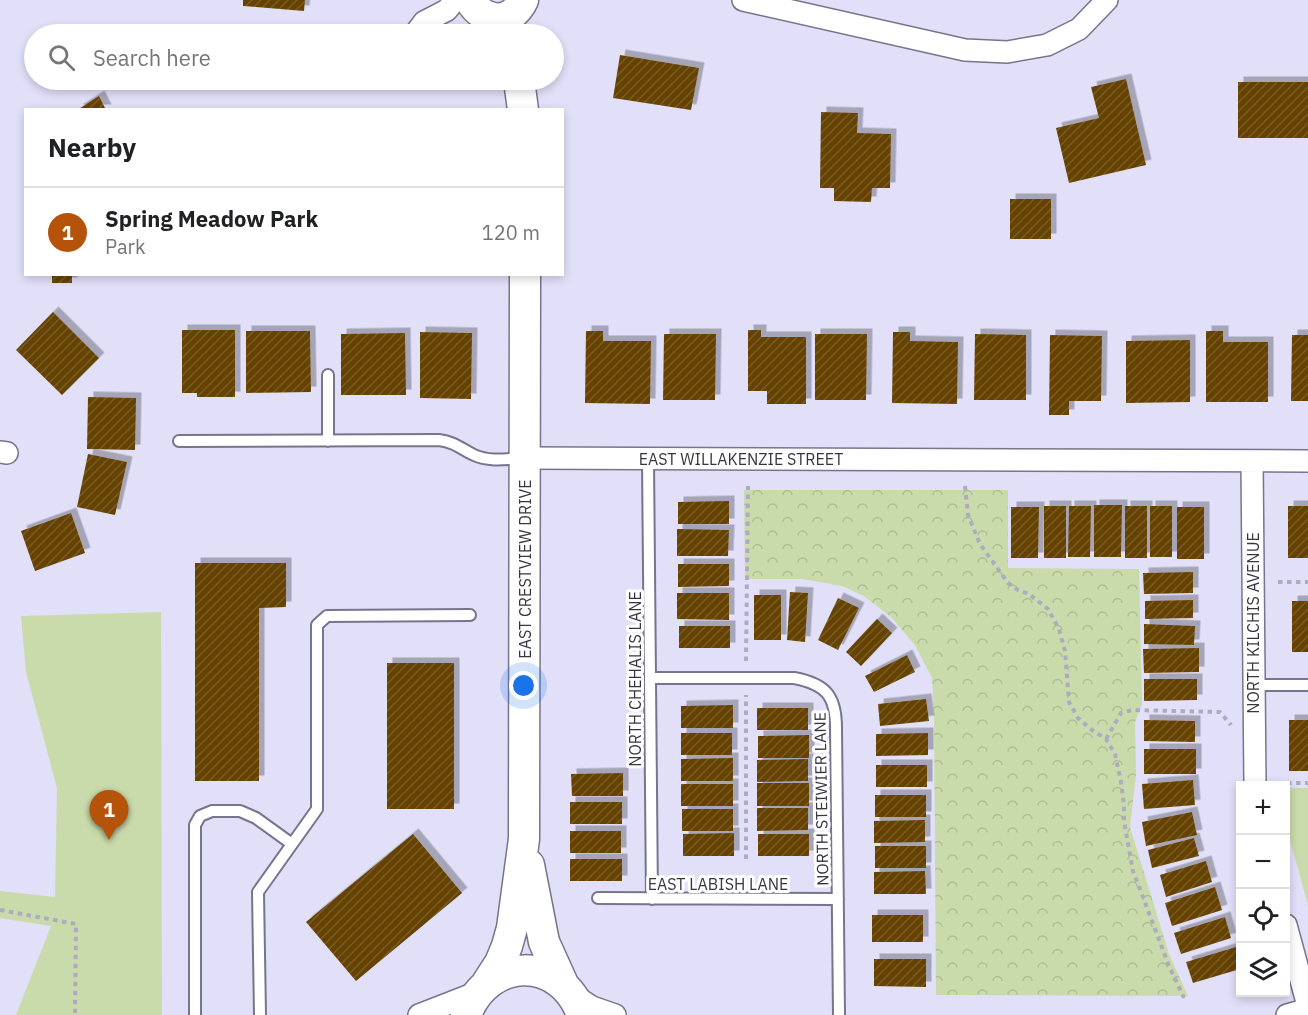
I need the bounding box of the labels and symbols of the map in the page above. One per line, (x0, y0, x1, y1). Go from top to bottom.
street label: EAST WILLAKENZIE STREET (639, 449, 843, 469)
street label: EAST CRESTVIEW DRIVE (515, 479, 535, 659)
street label: NORTH KILCHIS AVENUE (1243, 532, 1263, 714)
street label: NORTH CHEHALIS LANE (625, 591, 645, 767)
your location (509, 671, 538, 700)
street label: NORTH STEIWIER LANE (809, 712, 833, 886)
pin: 1 (90, 790, 128, 840)
street label: EAST LABISH LANE (648, 874, 788, 894)

